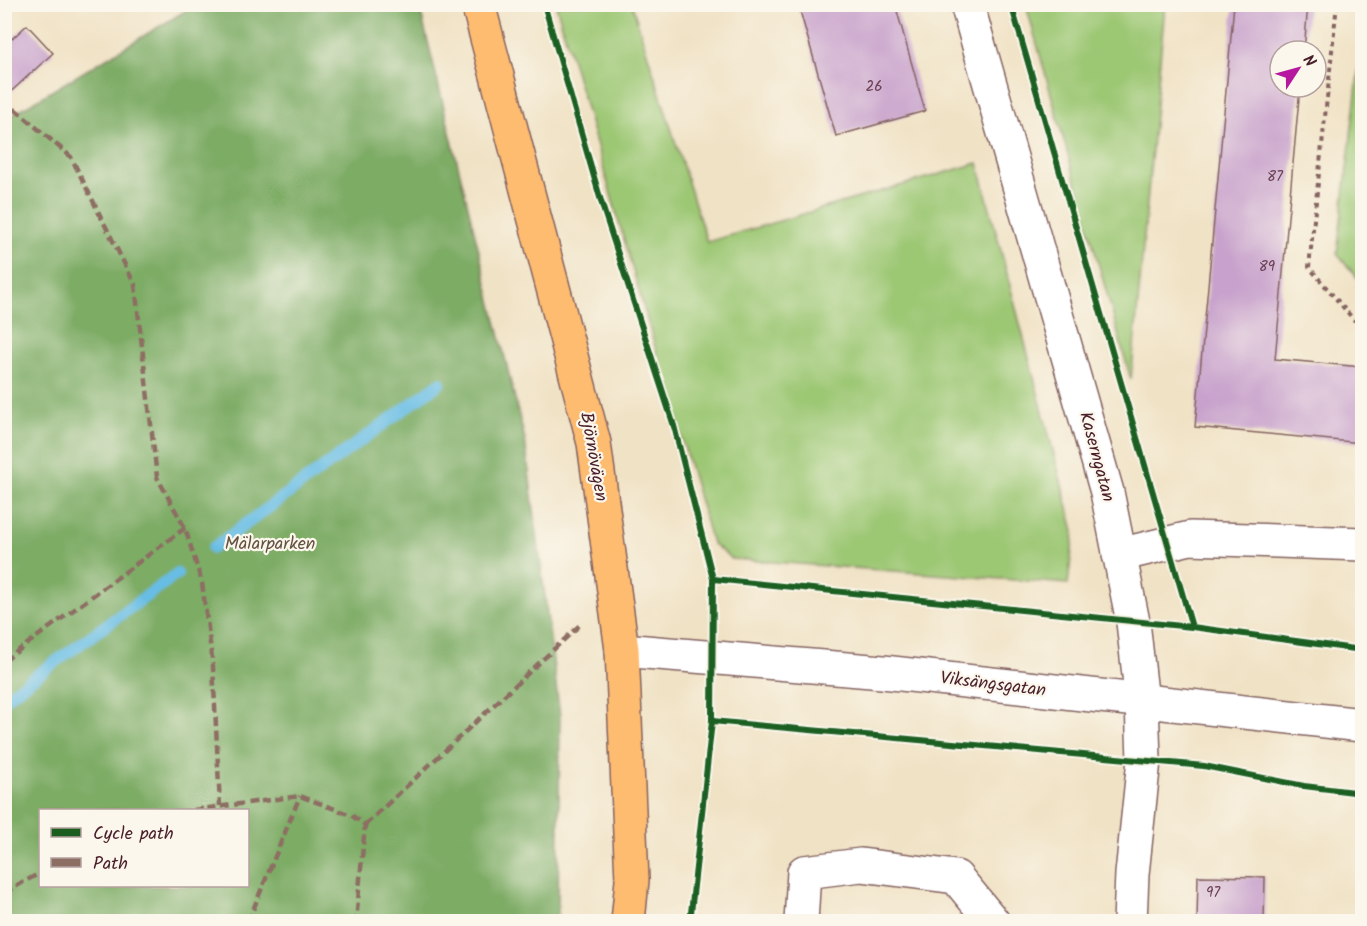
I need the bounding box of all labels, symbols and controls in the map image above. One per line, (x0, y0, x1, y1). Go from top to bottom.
north arrow (1268, 39, 1328, 99)
text: N (1296, 50, 1322, 73)
house number: 26 (865, 75, 883, 99)
house number: 87 (1267, 165, 1284, 189)
house number: 89 (1259, 255, 1276, 279)
street label: Kaserngatan (1070, 409, 1122, 505)
street label: Björnövägen (571, 410, 615, 504)
park label: Mälarparken (225, 530, 315, 559)
street label: Viksängsgatan (938, 664, 1048, 706)
legend (39, 809, 249, 887)
text: Cycle path (93, 820, 174, 849)
text: Path (93, 850, 128, 879)
house number: 97 (1206, 881, 1221, 905)

